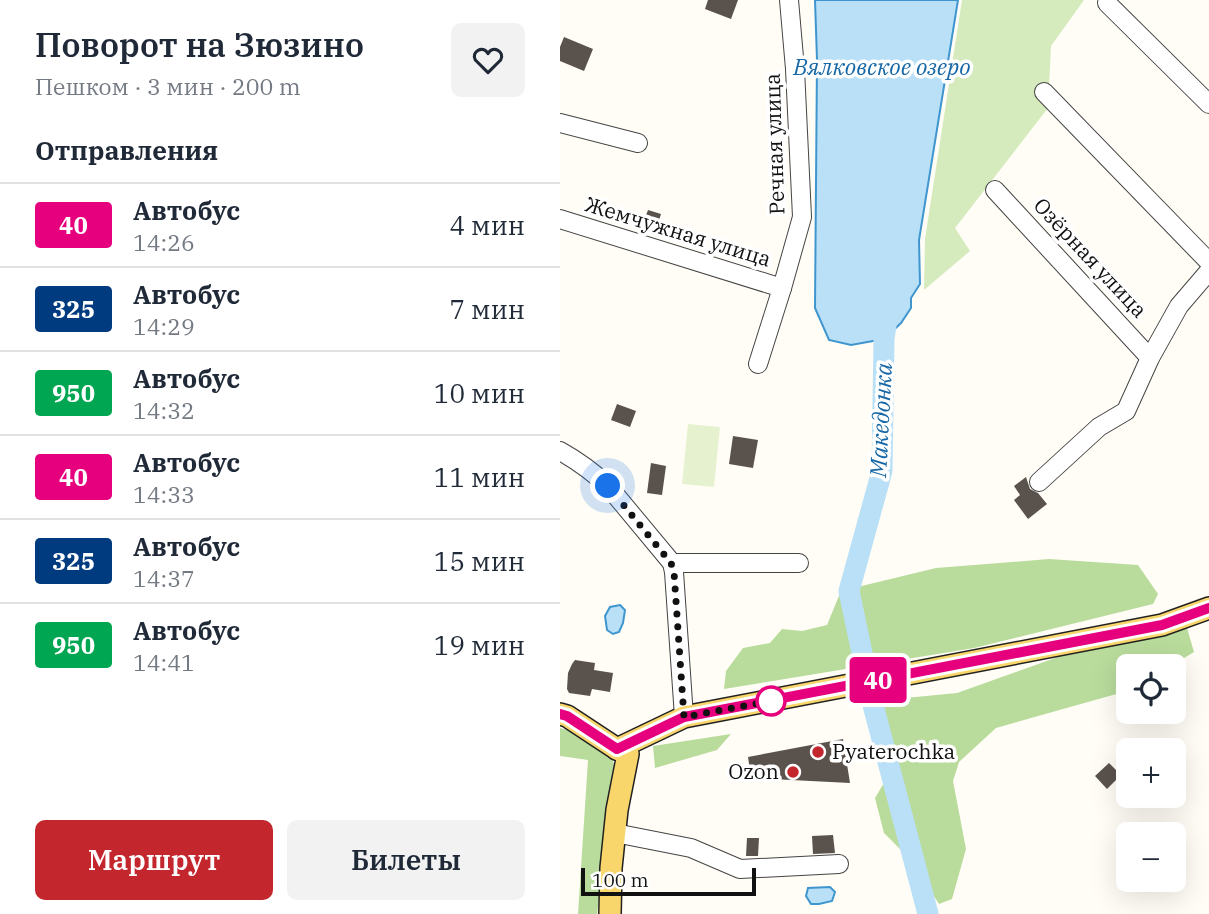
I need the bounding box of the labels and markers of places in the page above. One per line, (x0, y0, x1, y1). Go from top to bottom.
unlabelled marker (756, 686, 786, 716)
place label: Pyaterochka (832, 737, 955, 765)
marker: Pyaterochka (810, 744, 826, 760)
place label: Ozon (728, 757, 779, 785)
marker: Ozon (785, 764, 801, 780)

